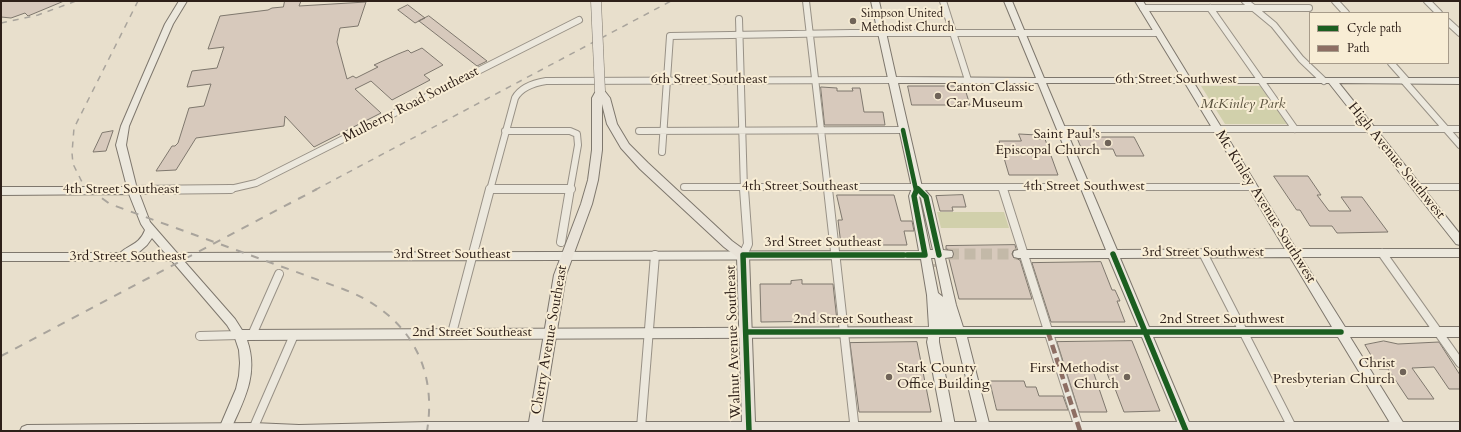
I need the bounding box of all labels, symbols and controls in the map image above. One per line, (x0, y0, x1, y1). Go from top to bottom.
place label: Simpson United Methodist Church (861, 7, 954, 35)
legend (1309, 12, 1449, 64)
marker: Simpson United Methodist Church (848, 16, 858, 26)
text: Cycle path (1347, 20, 1402, 36)
text: Path (1347, 40, 1370, 56)
street label: Mulberry Road Southeast (340, 63, 482, 147)
street label: 6th Street Southeast (651, 72, 767, 88)
street label: 6th Street Southwest (1115, 72, 1237, 88)
place label: Canton Classic Car Museum (946, 80, 1034, 112)
marker: Canton Classic Car Museum (933, 91, 943, 101)
park label: McKinley Park (1201, 97, 1285, 113)
street label: High Avenue Southwest (1344, 99, 1448, 223)
place label: Saint Paul's Episcopal Church (995, 127, 1100, 160)
street label: Mc Kinley Avenue Southwest (1211, 128, 1319, 286)
marker: Saint Paul's Episcopal Church (1103, 138, 1113, 148)
street label: 4th Street Southeast (742, 179, 858, 195)
street label: 4th Street Southwest (1023, 179, 1145, 195)
street label: 4th Street Southeast (63, 182, 179, 198)
street label: 3rd Street Southeast (765, 235, 881, 251)
street label: 3rd Street Southwest (1142, 245, 1264, 261)
street label: 3rd Street Southeast (394, 247, 510, 263)
street label: 3rd Street Southeast (70, 249, 186, 265)
street label: Cherry Avenue Southeast (529, 264, 571, 416)
street label: Walnut Avenue Southeast (723, 265, 745, 419)
street label: 2nd Street Southeast (793, 312, 913, 328)
street label: 2nd Street Southwest (1160, 312, 1284, 328)
street label: 2nd Street Southeast (412, 325, 532, 341)
place label: Christ Presbyterian Church (1273, 356, 1395, 388)
place label: Stark County Office Building (897, 361, 990, 394)
place label: First Methodist Church (1029, 361, 1119, 394)
marker: Christ Presbyterian Church (1398, 367, 1408, 377)
marker: Stark County Office Building (884, 372, 894, 382)
marker: First Methodist Church (1122, 372, 1132, 382)

